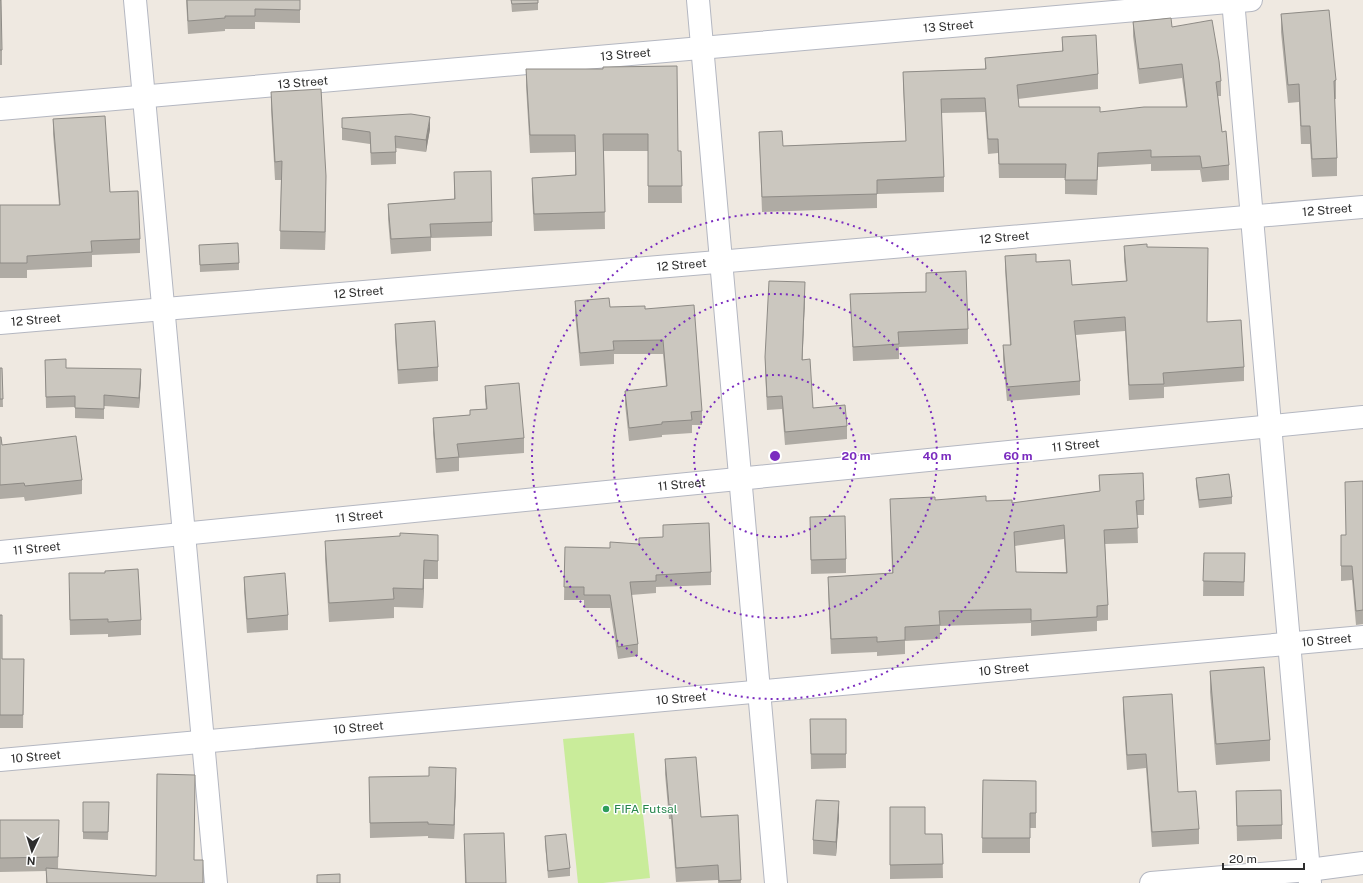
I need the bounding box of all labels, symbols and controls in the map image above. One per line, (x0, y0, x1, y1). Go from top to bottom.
street label: 13 Street (923, 17, 974, 36)
street label: 13 Street (600, 45, 652, 64)
street label: 13 Street (277, 73, 329, 92)
street label: 12 Street (1302, 201, 1353, 219)
street label: 12 Street (979, 228, 1030, 247)
street label: 12 Street (656, 256, 707, 274)
street label: 12 Street (333, 283, 385, 302)
street label: 12 Street (10, 311, 62, 329)
street label: 11 Street (1051, 436, 1101, 455)
centre of rings (768, 449, 782, 463)
text: 20 m (842, 449, 871, 463)
text: 40 m (922, 449, 952, 463)
text: 60 m (1003, 449, 1033, 463)
street label: 11 Street (657, 475, 706, 494)
street label: 11 Street (335, 507, 384, 526)
street label: 11 Street (12, 539, 62, 558)
street label: 10 Street (1301, 631, 1353, 650)
street label: 10 Street (978, 660, 1030, 679)
street label: 10 Street (656, 689, 707, 708)
street label: 10 Street (333, 718, 385, 737)
street label: 10 Street (10, 748, 62, 766)
place label: FIFA Futsal (614, 802, 678, 816)
marker: FIFA Futsal (601, 804, 611, 814)
north arrow (12, 831, 52, 871)
scale bar (1223, 845, 1304, 871)
text: 20 m (1229, 852, 1257, 866)
text: N (27, 855, 36, 867)

